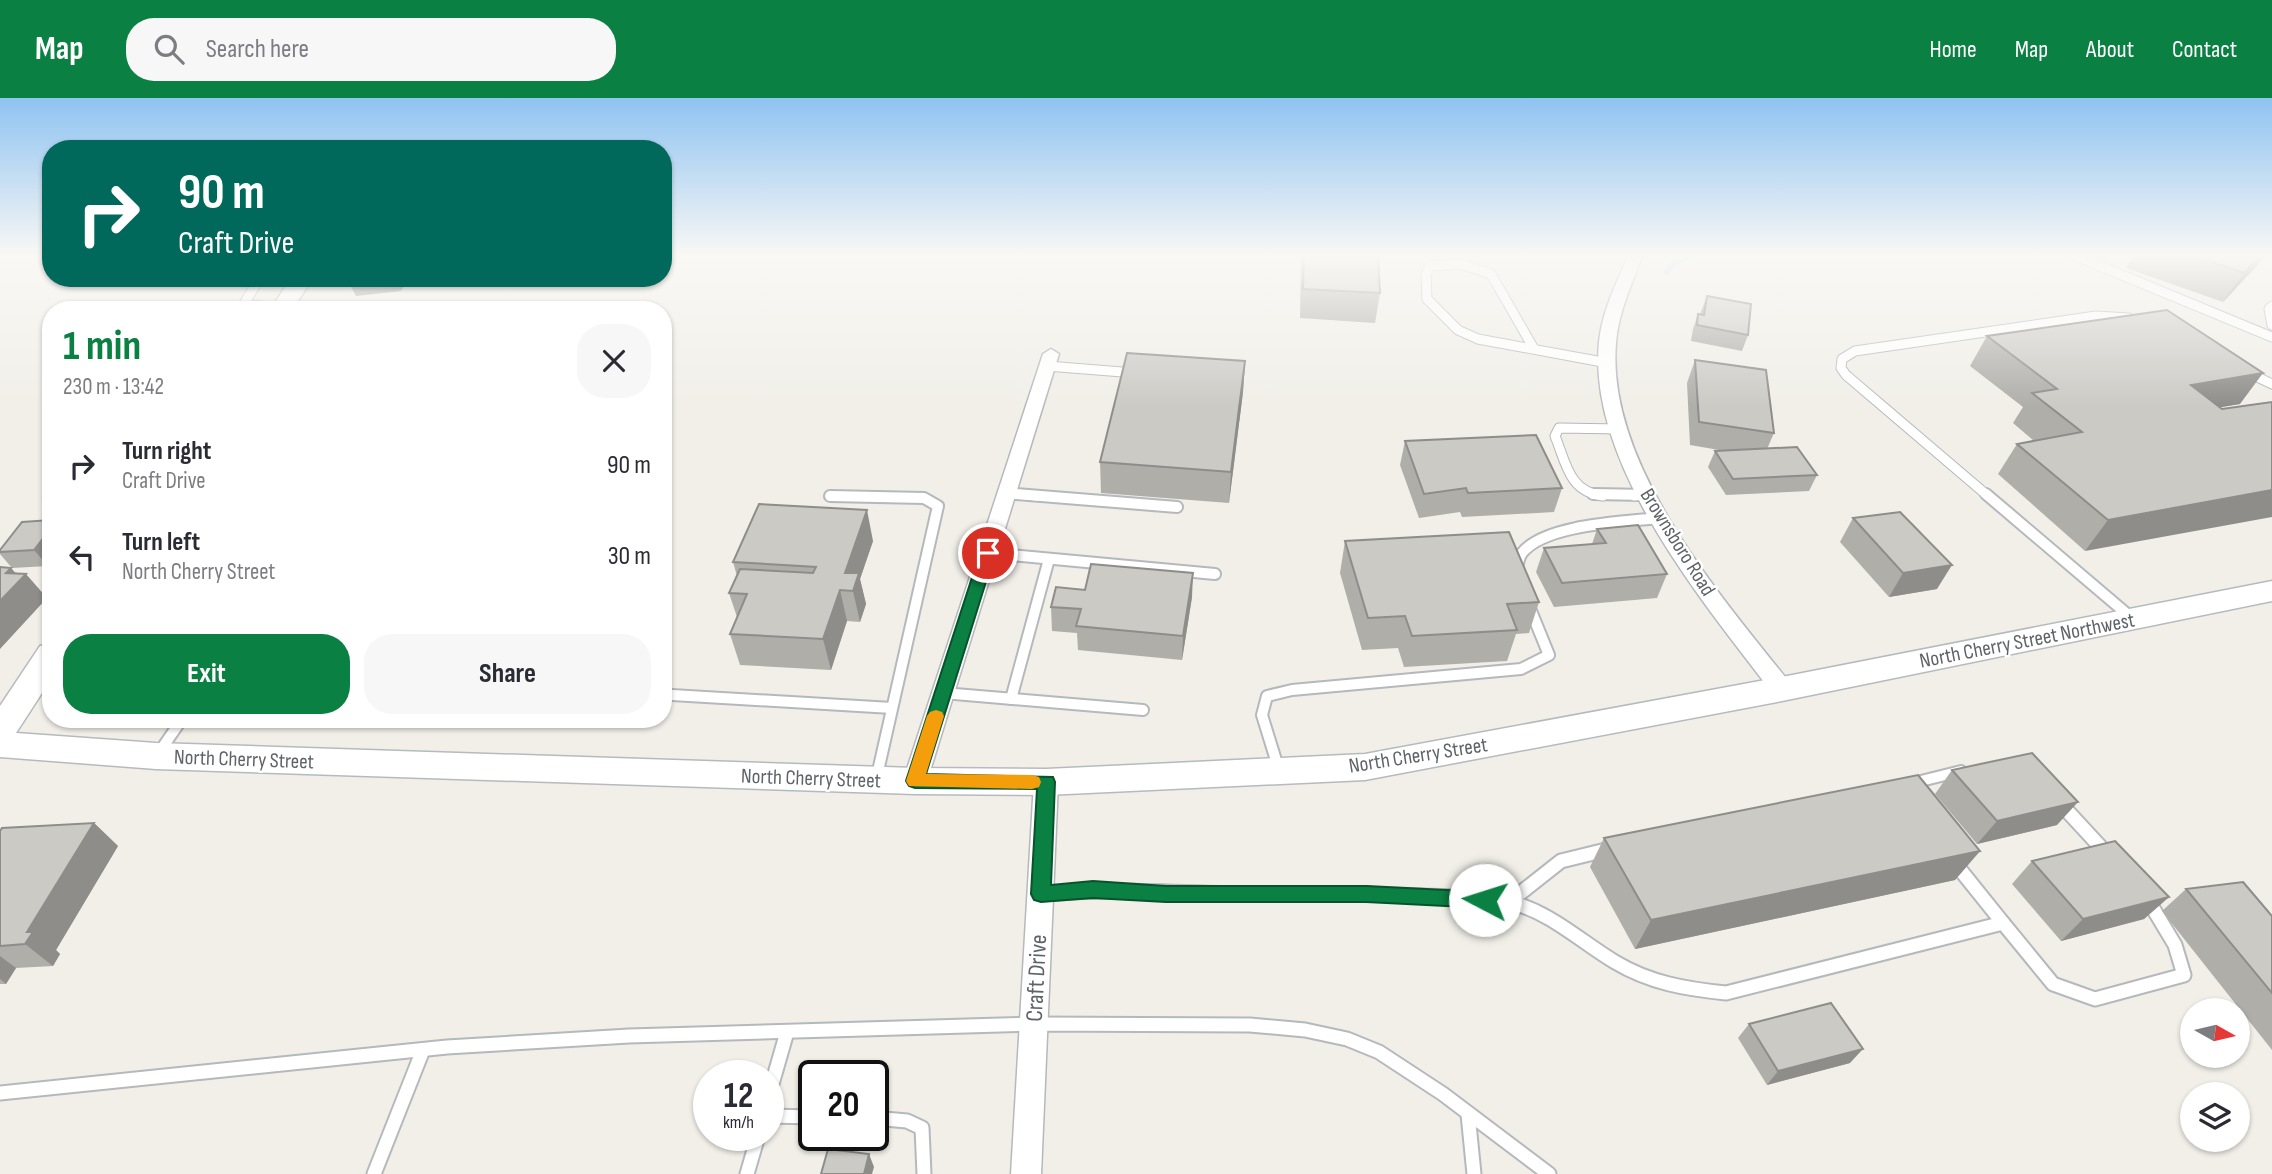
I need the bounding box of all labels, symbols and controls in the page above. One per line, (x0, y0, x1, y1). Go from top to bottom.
search box (126, 18, 616, 81)
text: Map (35, 29, 84, 69)
icon: search (150, 30, 188, 68)
text: Search here (206, 34, 309, 65)
text: Home (1929, 35, 1977, 64)
text: Map (2015, 35, 2048, 64)
text: About (2086, 35, 2134, 64)
text: Contact (2172, 35, 2237, 64)
text: 90 m (178, 164, 265, 223)
icon: right (63, 168, 154, 259)
text: Craft Drive (178, 224, 294, 263)
text: 1 min (63, 321, 141, 372)
button: close (577, 324, 651, 398)
text: 230 m · 13:42 (63, 373, 164, 401)
text: Turn right (122, 436, 211, 467)
icon: right (63, 447, 101, 485)
text: 90 m (607, 450, 651, 481)
text: Craft Drive (122, 467, 206, 495)
street label: Brownsboro Road (1635, 484, 1721, 601)
pin (958, 523, 1018, 583)
text: Turn left (122, 527, 200, 558)
icon: arrive (969, 534, 1007, 572)
icon: left (63, 538, 101, 576)
text: 30 m (608, 541, 651, 572)
text: North Cherry Street (122, 558, 275, 586)
street label: North Cherry Street Northwest (1917, 607, 2137, 674)
button: Exit (63, 634, 350, 714)
button: Share (364, 634, 651, 714)
street label: North Cherry Street (1347, 732, 1489, 779)
street label: North Cherry Street (174, 745, 314, 774)
street label: North Cherry Street (741, 764, 881, 793)
position arrow (1448, 863, 1522, 937)
street label: Craft Drive (1020, 934, 1053, 1022)
north arrow (2180, 998, 2250, 1068)
map controls (2180, 998, 2250, 1152)
speed limit sign: 20 (798, 1060, 889, 1151)
text: 12 (724, 1075, 753, 1118)
button: layers (2180, 1082, 2250, 1152)
text: km/h (723, 1112, 754, 1133)

